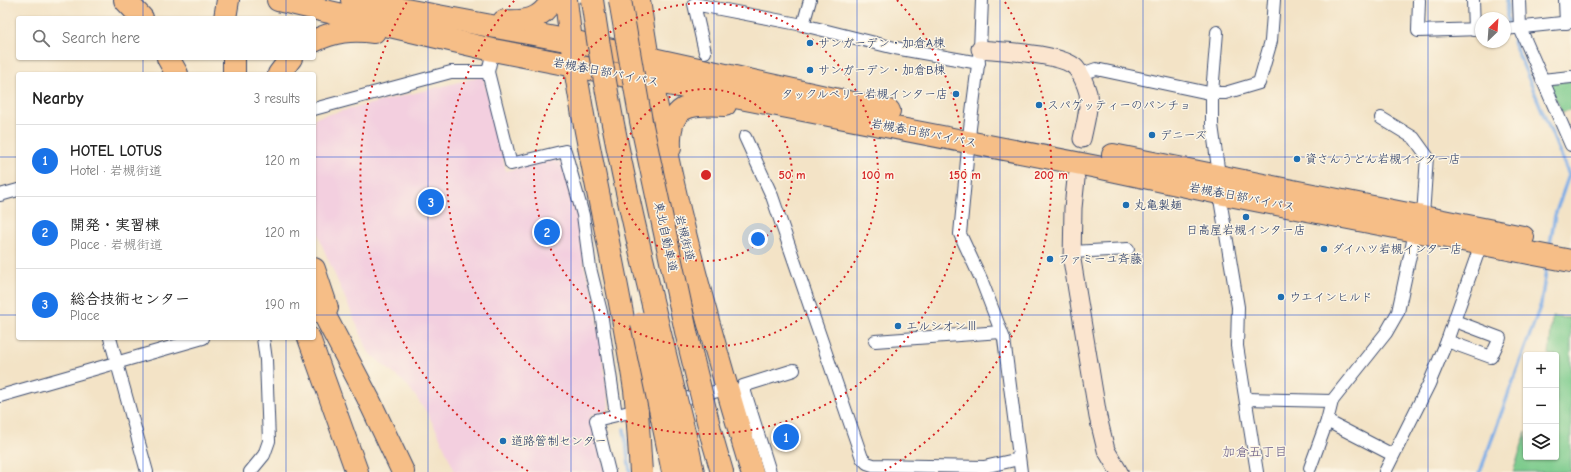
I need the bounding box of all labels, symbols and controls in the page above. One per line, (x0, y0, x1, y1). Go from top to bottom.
north arrow (1475, 12, 1511, 48)
search box (16, 16, 316, 60)
icon: search (30, 27, 52, 49)
text: Search here (62, 29, 140, 47)
place label: サンガーデン・加倉A棟 (818, 36, 945, 50)
marker: サンガーデン・加倉A棟 (805, 38, 815, 48)
street label: 岩槻春日部バイパス (552, 55, 660, 89)
place label: サンガーデン・加倉B棟 (818, 63, 945, 77)
marker: サンガーデン・加倉B棟 (805, 65, 815, 75)
place label: タックルベリー岩槻インター店 (781, 87, 948, 101)
text: Nearby (32, 89, 83, 108)
marker: タックルベリー岩槻インター店 (951, 89, 961, 99)
text: 3 results (254, 91, 300, 106)
place label: スパゲッティーのパンチョ (1047, 98, 1191, 112)
marker: スパゲッティーのパンチョ (1034, 100, 1044, 110)
street label: 岩槻春日部バイパス (870, 116, 978, 150)
place label: デニーズ (1160, 128, 1207, 142)
marker: デニーズ (1147, 130, 1157, 140)
text: HOTEL LOTUS (70, 142, 162, 160)
place label: 資さんうどん岩槻インター店 (1305, 152, 1461, 166)
text: 1 (42, 153, 48, 168)
text: 120 m (265, 153, 300, 168)
marker: 資さんうどん岩槻インター店 (1292, 154, 1302, 164)
text: Hotel · 岩槻街道 (70, 163, 162, 178)
centre of rings (699, 168, 713, 182)
text: 50 m (778, 168, 806, 182)
text: 100 m (862, 168, 894, 182)
text: 150 m (949, 168, 981, 182)
text: 200 m (1034, 168, 1068, 182)
street label: 岩槻春日部バイパス (1188, 180, 1296, 214)
pin: 3 (418, 187, 444, 217)
place label: 丸亀製麺 (1134, 198, 1182, 212)
street label: 東北自動車道 (652, 200, 680, 274)
marker: 丸亀製麺 (1121, 200, 1131, 210)
marker: 日高屋岩槻インター店 (1241, 212, 1251, 222)
street label: 岩槻街道 (672, 213, 698, 263)
text: 開発・実習棟 (70, 216, 160, 234)
pin: 2 (534, 217, 560, 247)
place label: 日高屋岩槻インター店 (1186, 223, 1306, 237)
text: 2 (42, 225, 48, 240)
text: 120 m (265, 225, 300, 240)
your location (748, 229, 768, 249)
text: Place · 岩槻街道 (70, 237, 163, 252)
place label: ダイハツ岩槻インター店 (1332, 242, 1462, 256)
marker: ダイハツ岩槻インター店 (1319, 244, 1329, 254)
place label: ファミーユ斉藤 (1058, 252, 1143, 266)
marker: ファミーユ斉藤 (1045, 254, 1055, 264)
text: 総合技術センター (70, 290, 190, 308)
place label: ウエインヒルド (1289, 290, 1373, 304)
marker: ウエインヒルド (1276, 292, 1286, 302)
text: 3 (42, 297, 48, 312)
text: 190 m (265, 297, 300, 312)
text: Place (70, 308, 100, 323)
place label: エルシオンⅢ (906, 319, 978, 333)
marker: エルシオンⅢ (893, 321, 903, 331)
map controls (1523, 352, 1559, 460)
button: + (1523, 352, 1559, 388)
button: − (1523, 388, 1559, 424)
pin: 1 (773, 422, 799, 452)
button: layers (1523, 424, 1559, 460)
place label: 道路管制センター (511, 434, 607, 448)
marker: 道路管制センター (498, 436, 508, 446)
district label: 加倉五丁目 (1222, 444, 1288, 459)

